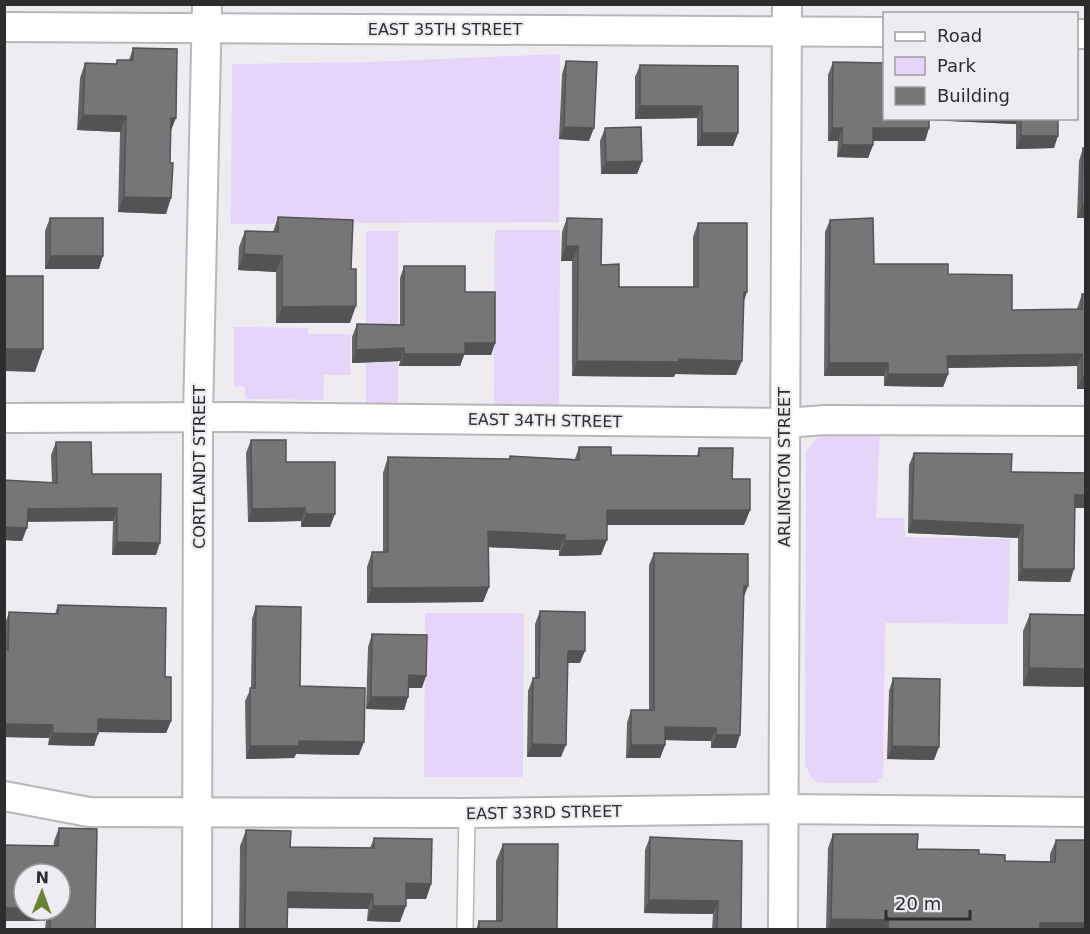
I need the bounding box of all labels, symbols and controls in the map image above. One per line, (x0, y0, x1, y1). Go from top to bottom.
legend (883, 12, 1078, 120)
street label: EAST 35TH STREET (368, 20, 522, 39)
text: Road (937, 25, 982, 46)
text: Park (937, 55, 976, 76)
text: Building (937, 85, 1010, 106)
street label: CORTLANDT STREET (190, 385, 209, 549)
street label: ARLINGTON STREET (775, 387, 794, 547)
street label: EAST 34TH STREET (468, 410, 623, 431)
street label: EAST 33RD STREET (466, 802, 622, 823)
north arrow (12, 862, 72, 922)
text: N (35, 868, 49, 887)
scale bar (886, 883, 970, 921)
text: 20 m (895, 893, 941, 914)

